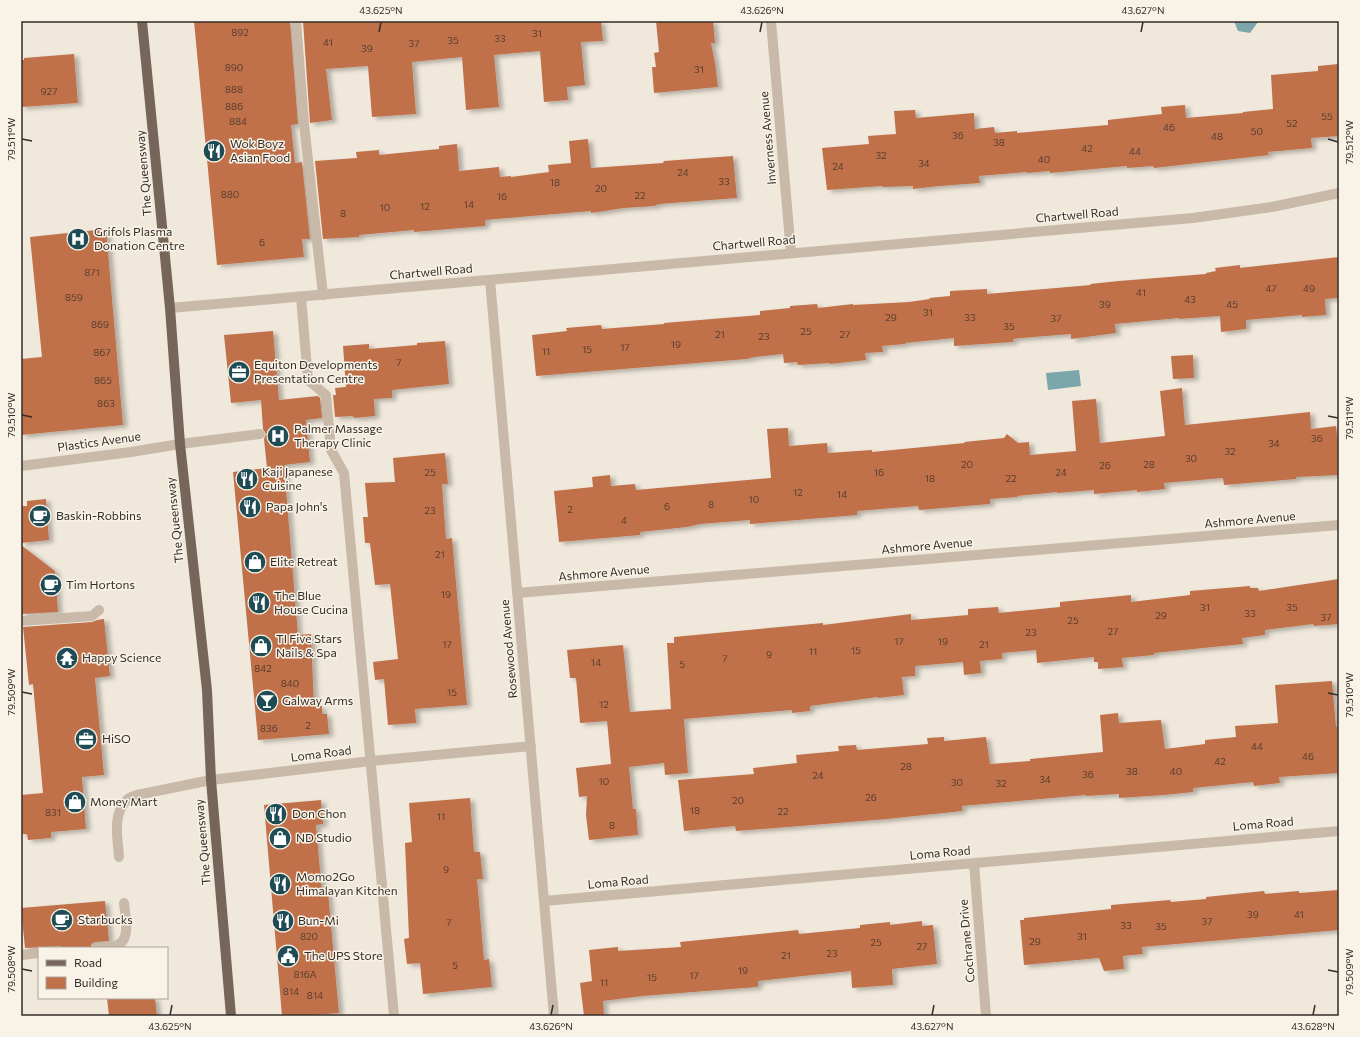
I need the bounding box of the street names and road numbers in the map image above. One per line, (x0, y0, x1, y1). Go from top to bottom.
street label: Inverness Avenue (756, 91, 778, 185)
street label: The Queensway (132, 129, 154, 217)
street label: Chartwell Road (1035, 203, 1119, 225)
street label: Chartwell Road (712, 231, 796, 253)
street label: Chartwell Road (389, 260, 473, 282)
street label: Plastics Avenue (56, 428, 141, 454)
street label: The Queensway (163, 476, 185, 564)
street label: Ashmore Avenue (1204, 508, 1296, 530)
street label: Ashmore Avenue (881, 534, 973, 556)
street label: Ashmore Avenue (558, 561, 650, 583)
street label: Rosewood Avenue (497, 599, 519, 699)
street label: Loma Road (290, 742, 352, 764)
street label: The Queensway (191, 798, 213, 886)
street label: Loma Road (1232, 813, 1294, 833)
street label: Loma Road (909, 842, 971, 862)
street label: Loma Road (587, 871, 649, 891)
street label: Cochrane Drive (955, 899, 977, 983)

